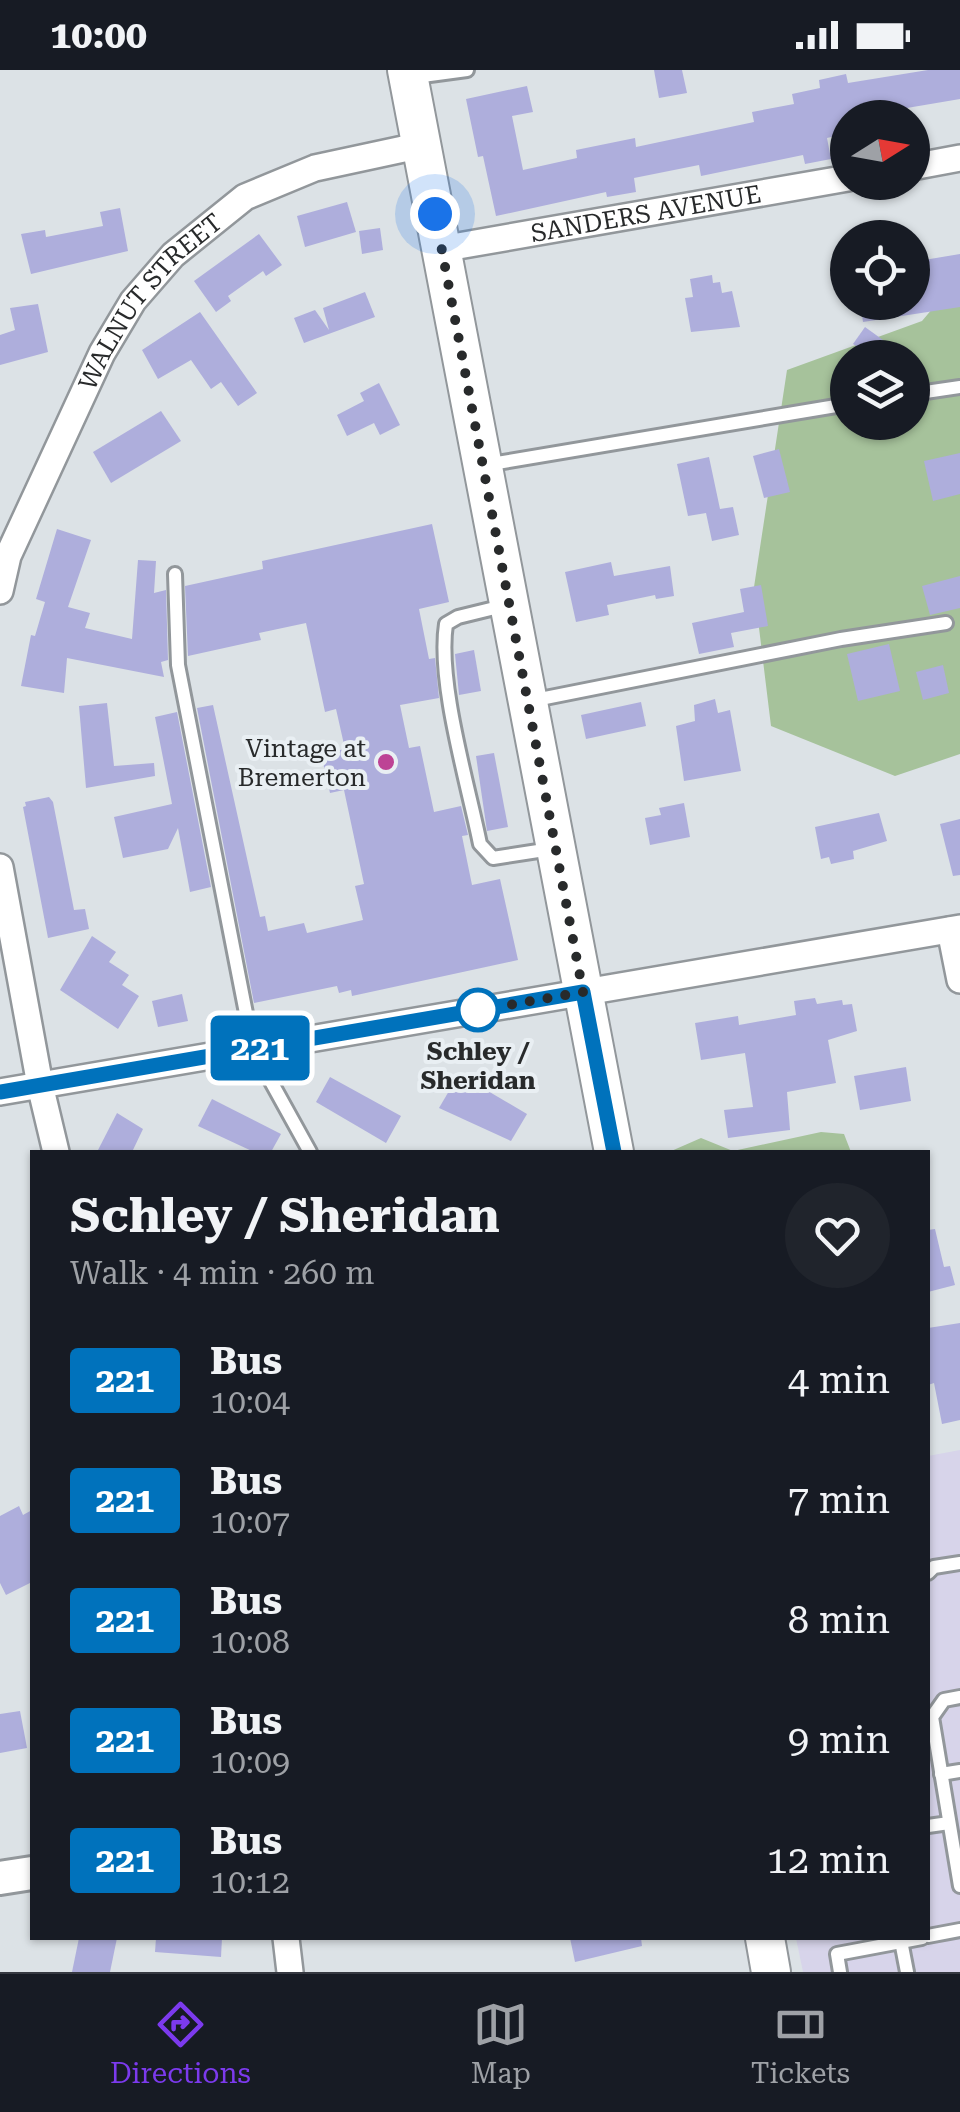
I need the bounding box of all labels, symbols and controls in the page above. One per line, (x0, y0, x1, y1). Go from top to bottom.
text: 10:00 (50, 13, 147, 57)
north arrow (830, 100, 930, 200)
map controls (830, 100, 930, 440)
street label: SANDERS AVENUE (529, 179, 763, 248)
your location (410, 189, 460, 239)
street label: WALNUT STREET (73, 208, 228, 395)
button: locate (830, 220, 930, 320)
button: layers (830, 340, 930, 440)
place label: Vintage at Bremerton (238, 734, 366, 792)
marker: Vintage at Bremerton (375, 751, 397, 773)
marker: Schley / Sheridan (457, 989, 499, 1031)
line badge: 221 (202, 1016, 318, 1080)
text: 221 (231, 1028, 289, 1069)
place label: Schley / Sheridan (421, 1037, 536, 1095)
button: heart (785, 1183, 890, 1288)
text: Schley / Sheridan (70, 1188, 500, 1244)
text: Walk · 4 min · 260 m (70, 1254, 374, 1292)
text: Bus (210, 1339, 282, 1383)
text: 4 min (788, 1358, 890, 1402)
text: 221 (96, 1360, 154, 1401)
text: 10:04 (210, 1383, 290, 1421)
text: Bus (210, 1459, 282, 1503)
text: 7 min (788, 1478, 890, 1522)
text: 221 (96, 1480, 154, 1521)
text: 10:07 (210, 1503, 290, 1541)
text: Bus (210, 1579, 282, 1623)
text: 8 min (788, 1598, 890, 1642)
text: 221 (96, 1600, 154, 1641)
text: 10:08 (210, 1623, 290, 1661)
text: Bus (210, 1699, 282, 1743)
text: 9 min (788, 1718, 890, 1762)
text: 221 (96, 1720, 154, 1761)
text: 10:09 (210, 1743, 290, 1781)
text: Bus (210, 1819, 282, 1863)
text: 12 min (767, 1838, 890, 1882)
text: 221 (96, 1840, 154, 1881)
text: 10:12 (210, 1863, 290, 1901)
tab: Directions (110, 1997, 251, 2090)
tab: Map (471, 1997, 531, 2090)
tab: Tickets (751, 1997, 850, 2090)

